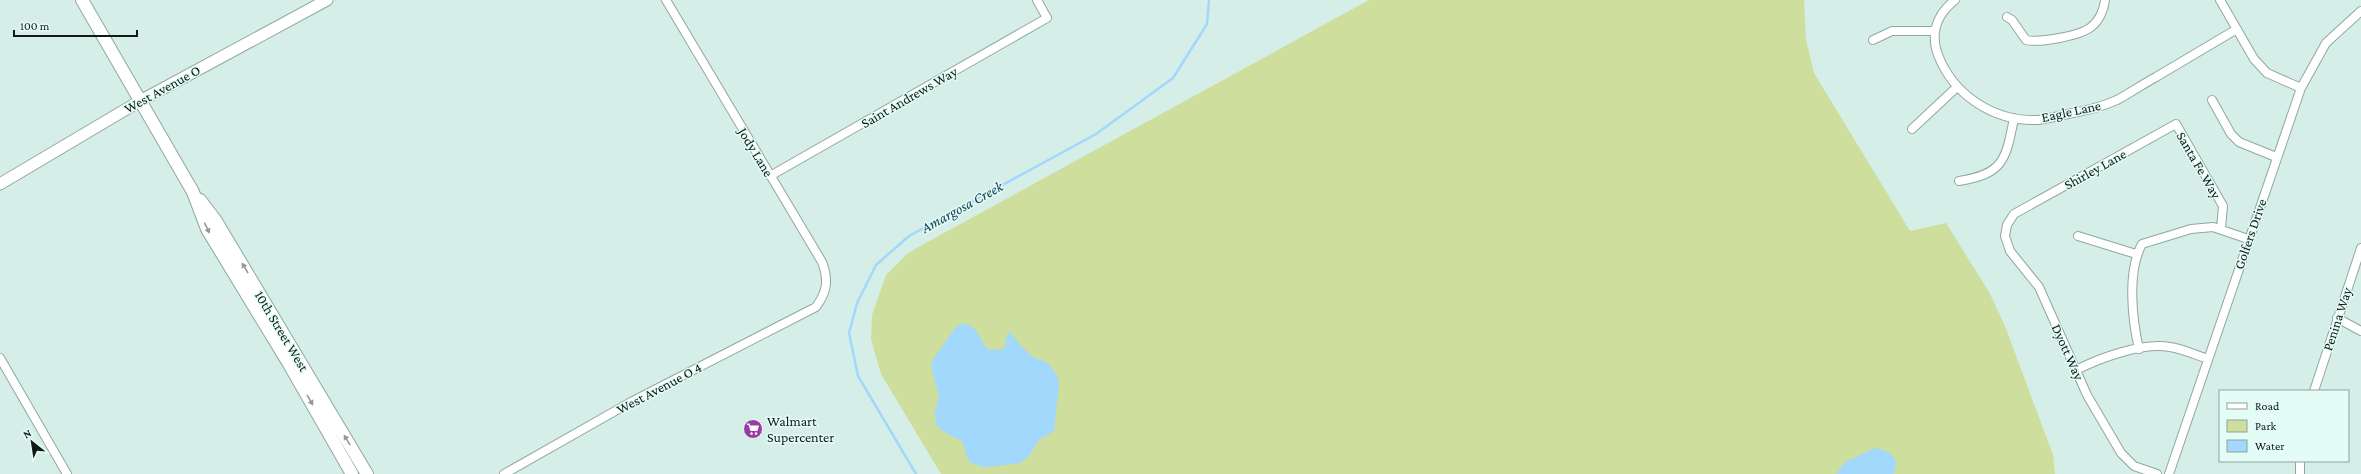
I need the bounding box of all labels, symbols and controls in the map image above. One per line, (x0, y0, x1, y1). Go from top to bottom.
scale bar (14, 12, 137, 38)
text: 100 m (20, 19, 50, 33)
street label: West Avenue O (121, 62, 203, 116)
street label: Saint Andrews Way (858, 63, 960, 131)
street label: Eagle Lane (2040, 97, 2102, 125)
street label: Jody Lane (734, 123, 777, 180)
street label: Santa Fe Way (2173, 129, 2225, 202)
street label: Shirley Lane (2061, 145, 2129, 193)
water label: Amargosa Creek (918, 177, 1007, 237)
street label: Golfers Drive (2231, 197, 2269, 271)
one-way arrow (204, 222, 210, 234)
one-way arrow (241, 262, 248, 274)
street label: Penina Way (2319, 285, 2355, 353)
street label: 10th Street West (252, 288, 313, 375)
street label: Dyott Way (2049, 322, 2088, 383)
street label: West Avenue O 4 (614, 359, 704, 417)
legend (2219, 390, 2349, 462)
one-way arrow (306, 394, 313, 406)
text: Road (2255, 399, 2280, 413)
place label: Walmart Supercenter (767, 413, 834, 445)
supermarket icon: Walmart Supercenter (742, 418, 764, 440)
text: Park (2255, 419, 2277, 433)
north arrow (12, 422, 52, 462)
text: N (21, 426, 34, 440)
one-way arrow (343, 434, 350, 446)
text: Water (2255, 439, 2285, 453)

